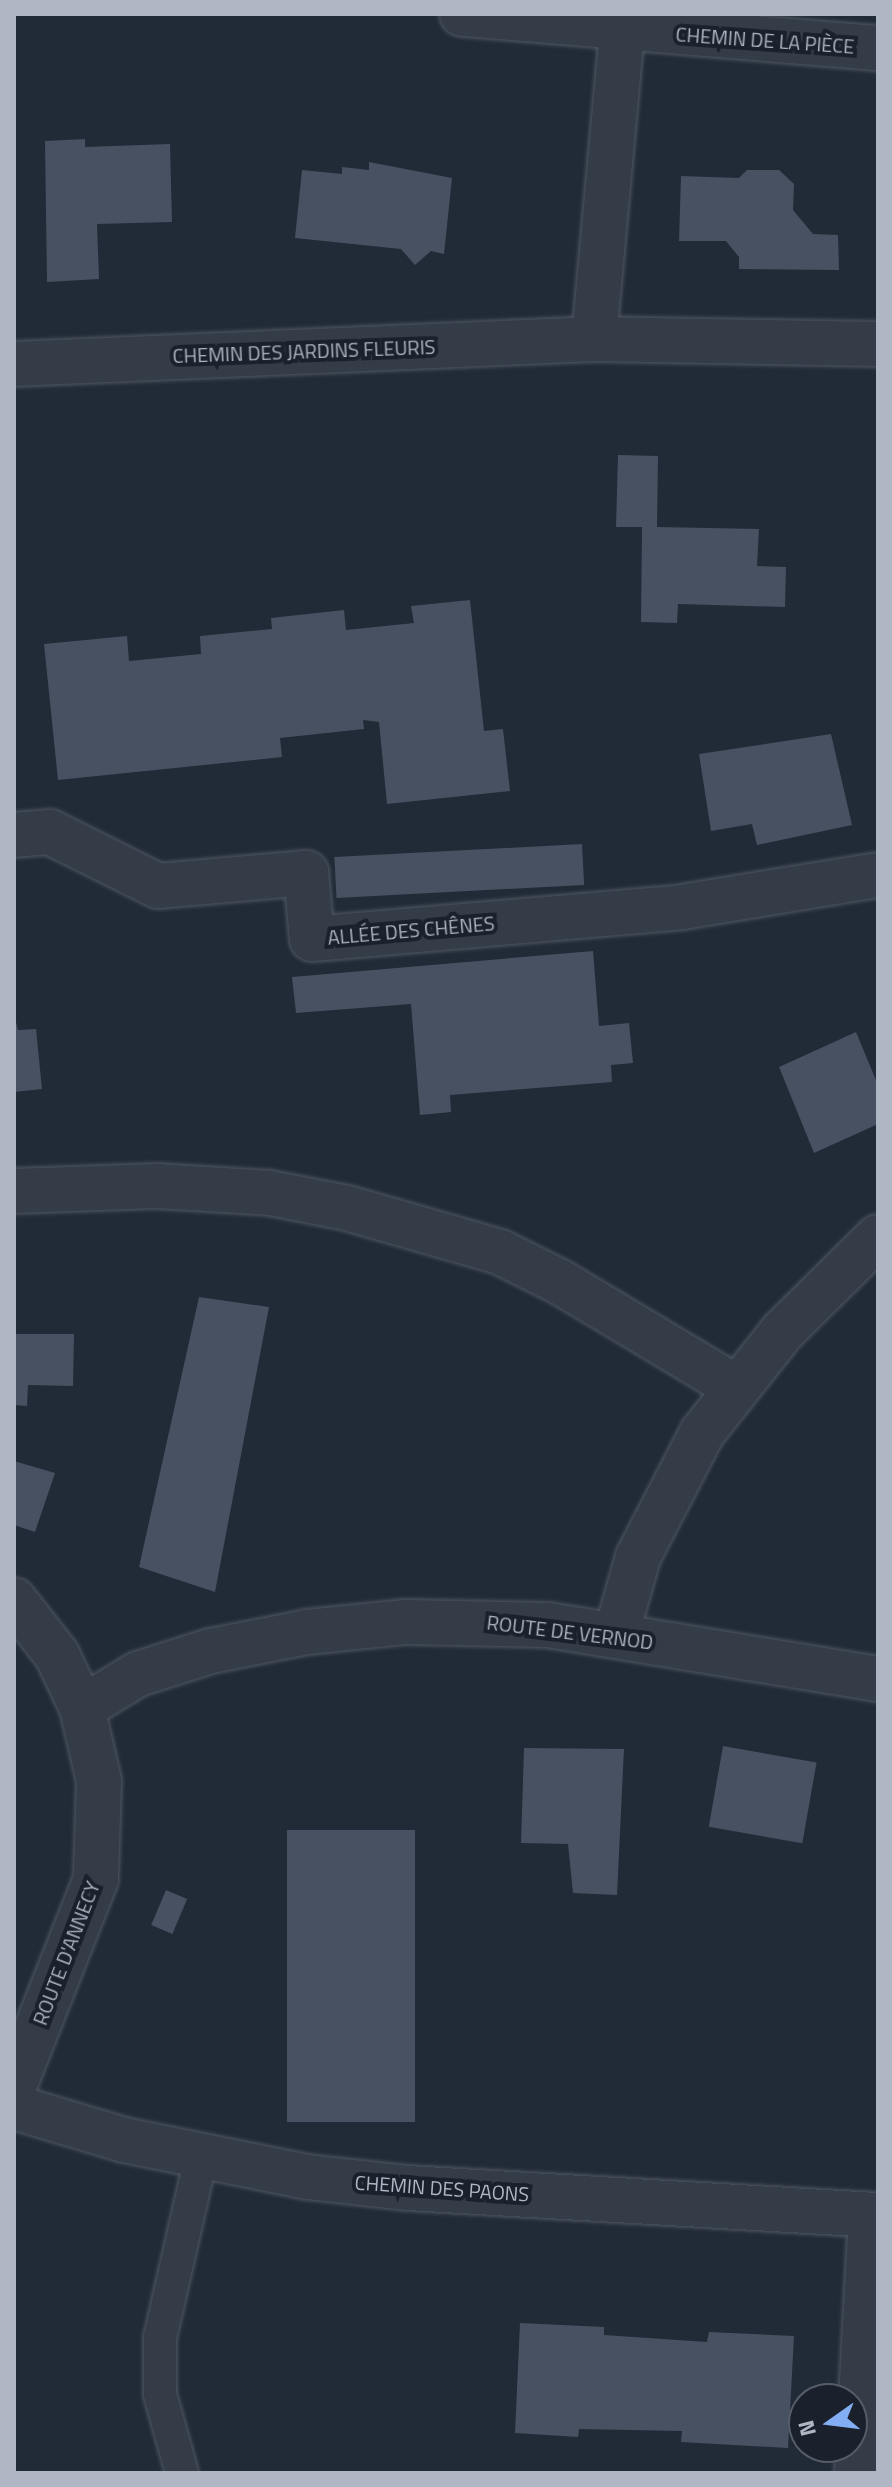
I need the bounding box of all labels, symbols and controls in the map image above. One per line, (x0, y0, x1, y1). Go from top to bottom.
street label: CHEMIN DE LA PIÈCE (675, 22, 855, 58)
street label: CHEMIN DES JARDINS FLEURIS (172, 334, 436, 368)
street label: ALLÉE DES CHÊNES (327, 911, 495, 949)
street label: ROUTE DE VERNOD (485, 1610, 655, 1654)
street label: ROUTE D'ANNECY (28, 1878, 104, 2028)
street label: CHEMIN DES PAONS (354, 2170, 530, 2206)
north arrow (788, 2383, 868, 2463)
text: N (788, 2417, 825, 2440)

